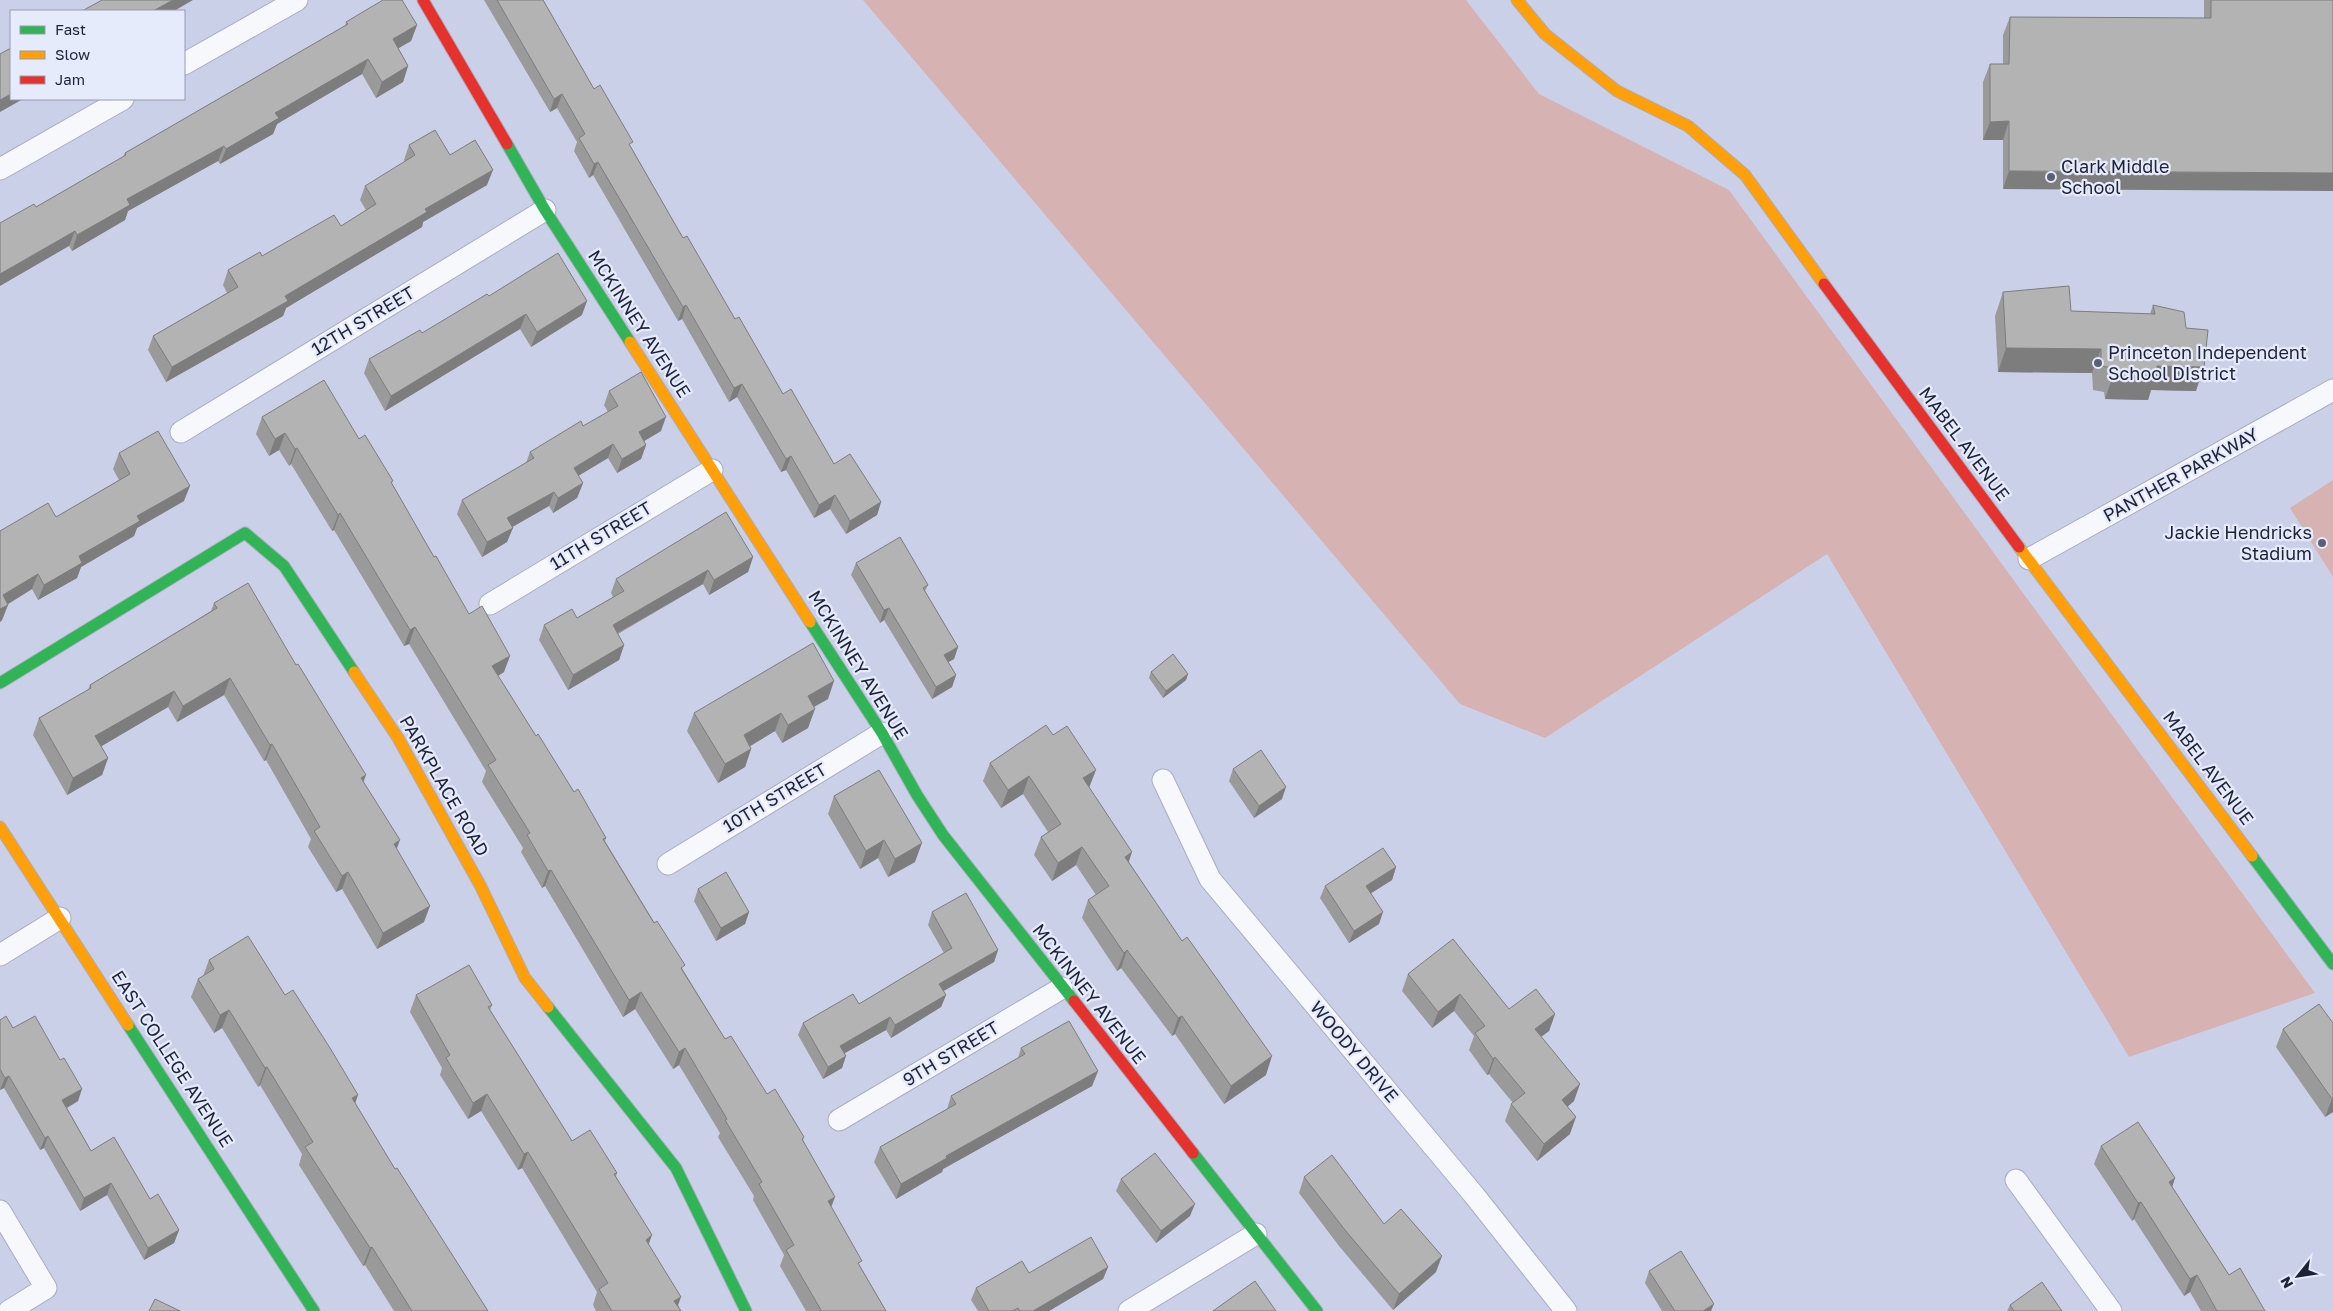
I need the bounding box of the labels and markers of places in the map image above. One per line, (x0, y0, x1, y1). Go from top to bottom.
place label: Clark Middle School (2061, 155, 2169, 198)
marker: Clark Middle School (2045, 171, 2057, 183)
place label: Princeton Independent School DIstrict (2108, 341, 2307, 384)
marker: Princeton Independent School DIstrict (2092, 357, 2104, 369)
place label: Jackie Hendricks Stadium (2164, 521, 2312, 564)
marker: Jackie Hendricks Stadium (2316, 537, 2328, 549)

